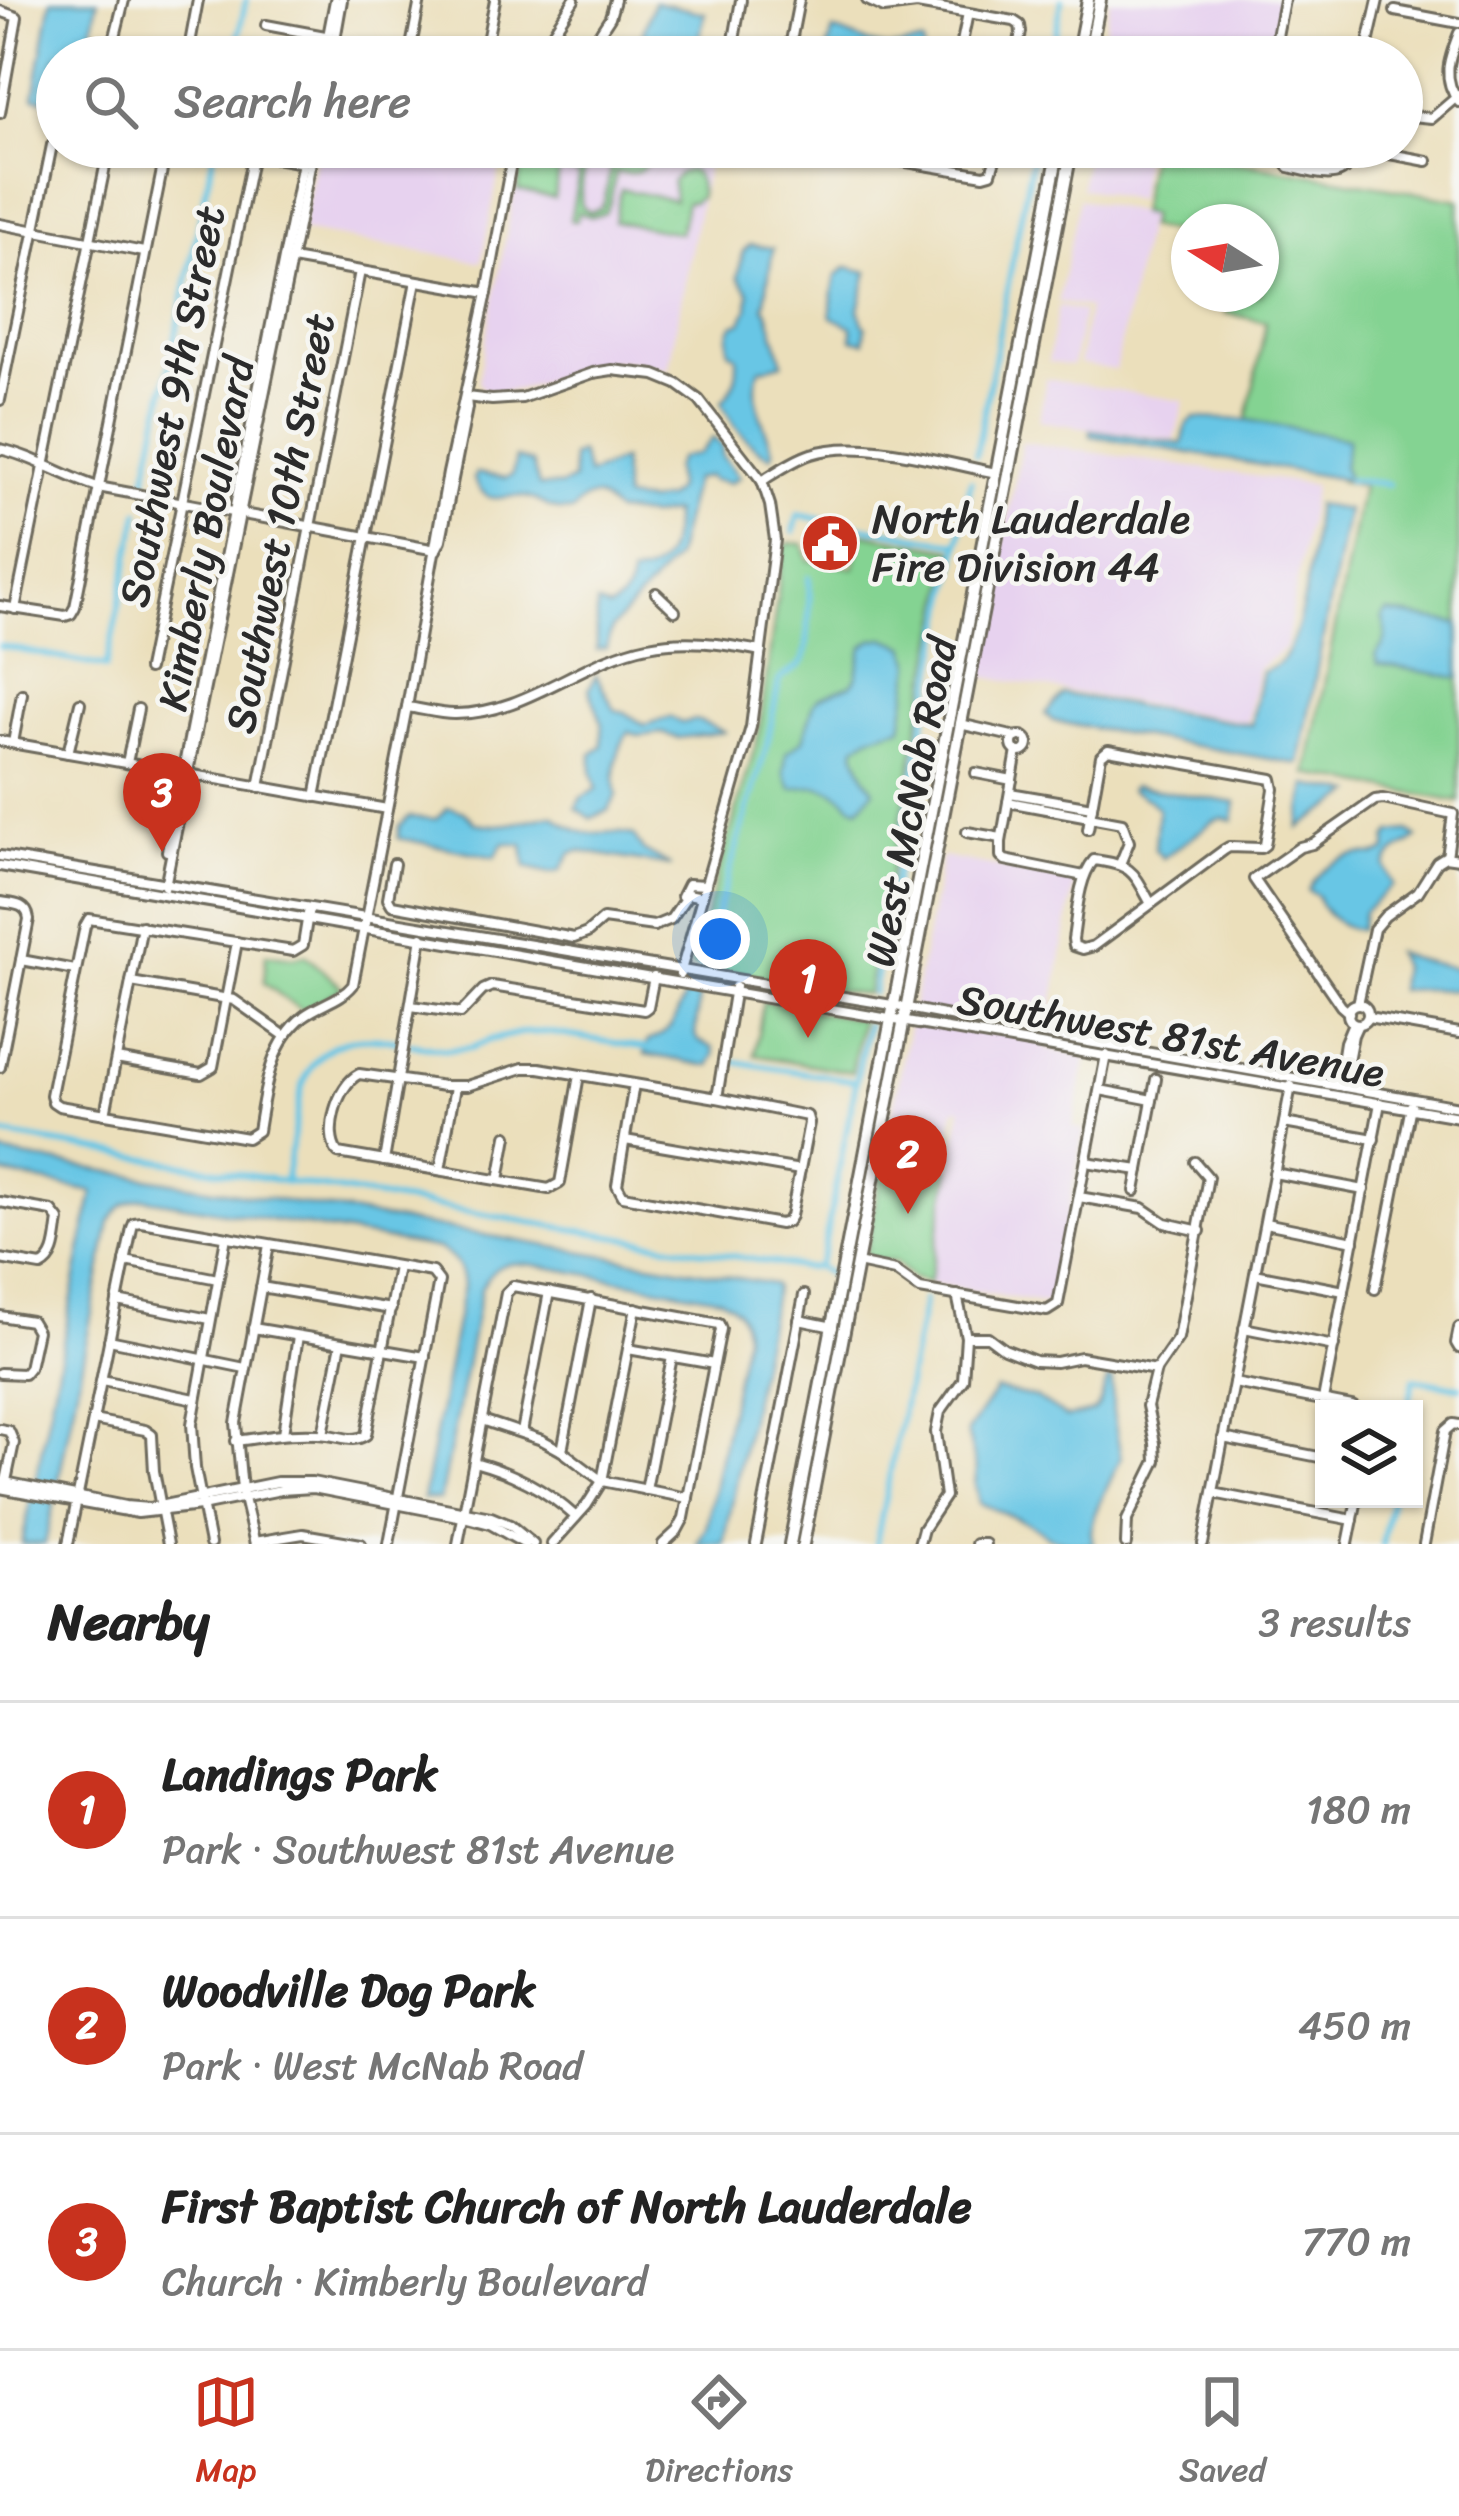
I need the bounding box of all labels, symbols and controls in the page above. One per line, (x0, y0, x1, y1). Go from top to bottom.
search box (36, 36, 1423, 168)
text: Search here (174, 62, 411, 142)
icon: search (78, 69, 144, 135)
street label: Southwest 9th Street (97, 199, 247, 613)
north arrow (1171, 204, 1279, 312)
street label: Southwest 10th Street (203, 307, 357, 739)
street label: Kimberly Boulevard (135, 348, 277, 717)
place label: North Lauderdale Fire Division 44 (872, 482, 1190, 604)
public building icon: North Lauderdale Fire Division 44 (799, 512, 861, 574)
street label: West McNab Road (843, 628, 980, 973)
pin: 3 (123, 753, 201, 852)
your location (690, 909, 750, 969)
pin: 1 (769, 939, 847, 1038)
street label: Southwest 81st Avenue (952, 962, 1390, 1110)
pin: 2 (869, 1115, 947, 1214)
map controls (1315, 1400, 1423, 1508)
button: layers (1315, 1400, 1423, 1508)
text: Nearby (48, 1577, 209, 1667)
text: 3 results (1258, 1588, 1411, 1657)
text: Landings Park (162, 1735, 438, 1815)
text: 1 (79, 1775, 95, 1844)
text: 180 m (1306, 1775, 1411, 1844)
text: Park · Southwest 81st Avenue (162, 1815, 674, 1884)
text: Woodville Dog Park (162, 1951, 536, 2031)
text: 2 (76, 1991, 98, 2060)
text: 450 m (1298, 1991, 1411, 2060)
text: Park · West McNab Road (162, 2031, 583, 2100)
text: First Baptist Church of North Lauderdale (162, 2167, 972, 2247)
text: 3 (76, 2207, 98, 2276)
text: 770 m (1302, 2207, 1411, 2276)
text: Church · Kimberly Boulevard (162, 2247, 647, 2316)
tab: Map (193, 2369, 259, 2499)
tab: Directions (645, 2369, 793, 2499)
tab: Saved (1179, 2369, 1266, 2499)

